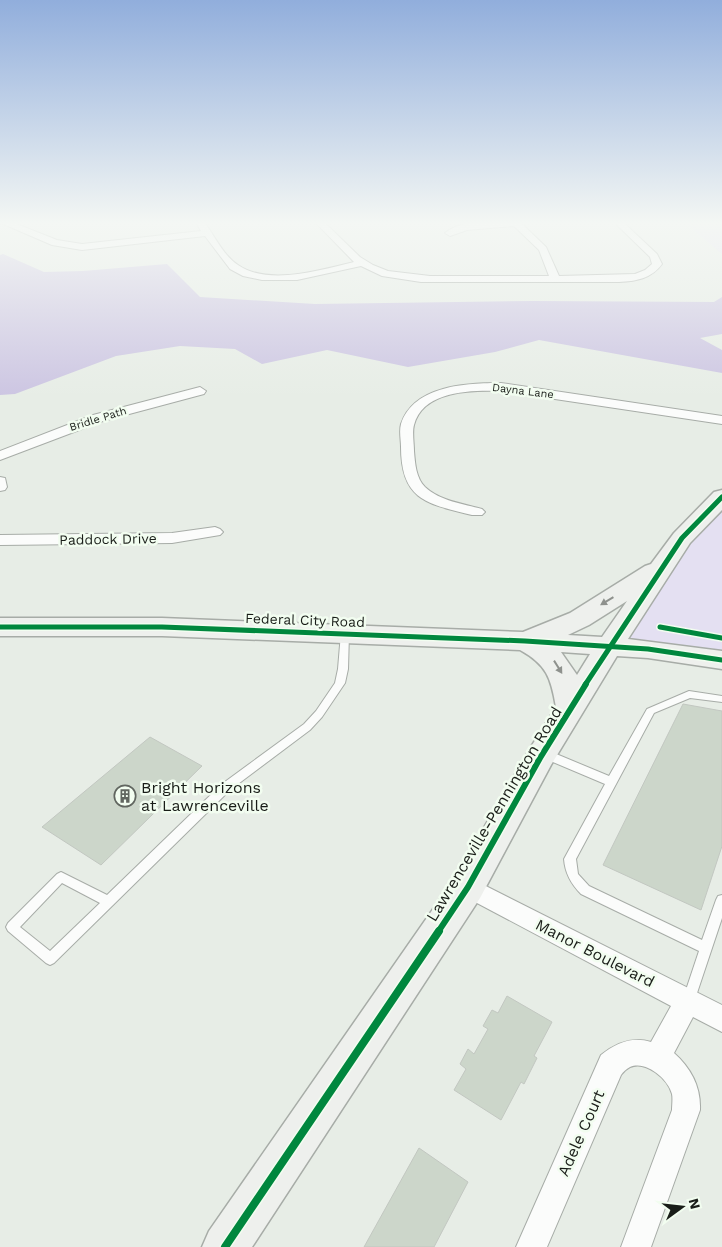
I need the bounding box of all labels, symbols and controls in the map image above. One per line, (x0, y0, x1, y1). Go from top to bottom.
street label: Dayna Lane (491, 381, 555, 401)
street label: Bridle Path (68, 404, 128, 434)
street label: Paddock Drive (59, 530, 157, 548)
one-way arrow (601, 596, 614, 605)
street label: Federal City Road (245, 610, 365, 630)
one-way arrow (553, 661, 563, 674)
street label: Lawrenceville-Pennington Road (422, 703, 566, 925)
place label: Bright Horizons at Lawrenceville (141, 778, 269, 815)
building icon: Bright Horizons at Lawrenceville (113, 784, 137, 808)
street label: Manor Boulevard (532, 915, 658, 991)
street label: Adele Court (554, 1087, 609, 1179)
north arrow (657, 1182, 707, 1232)
text: N (685, 1197, 704, 1211)

